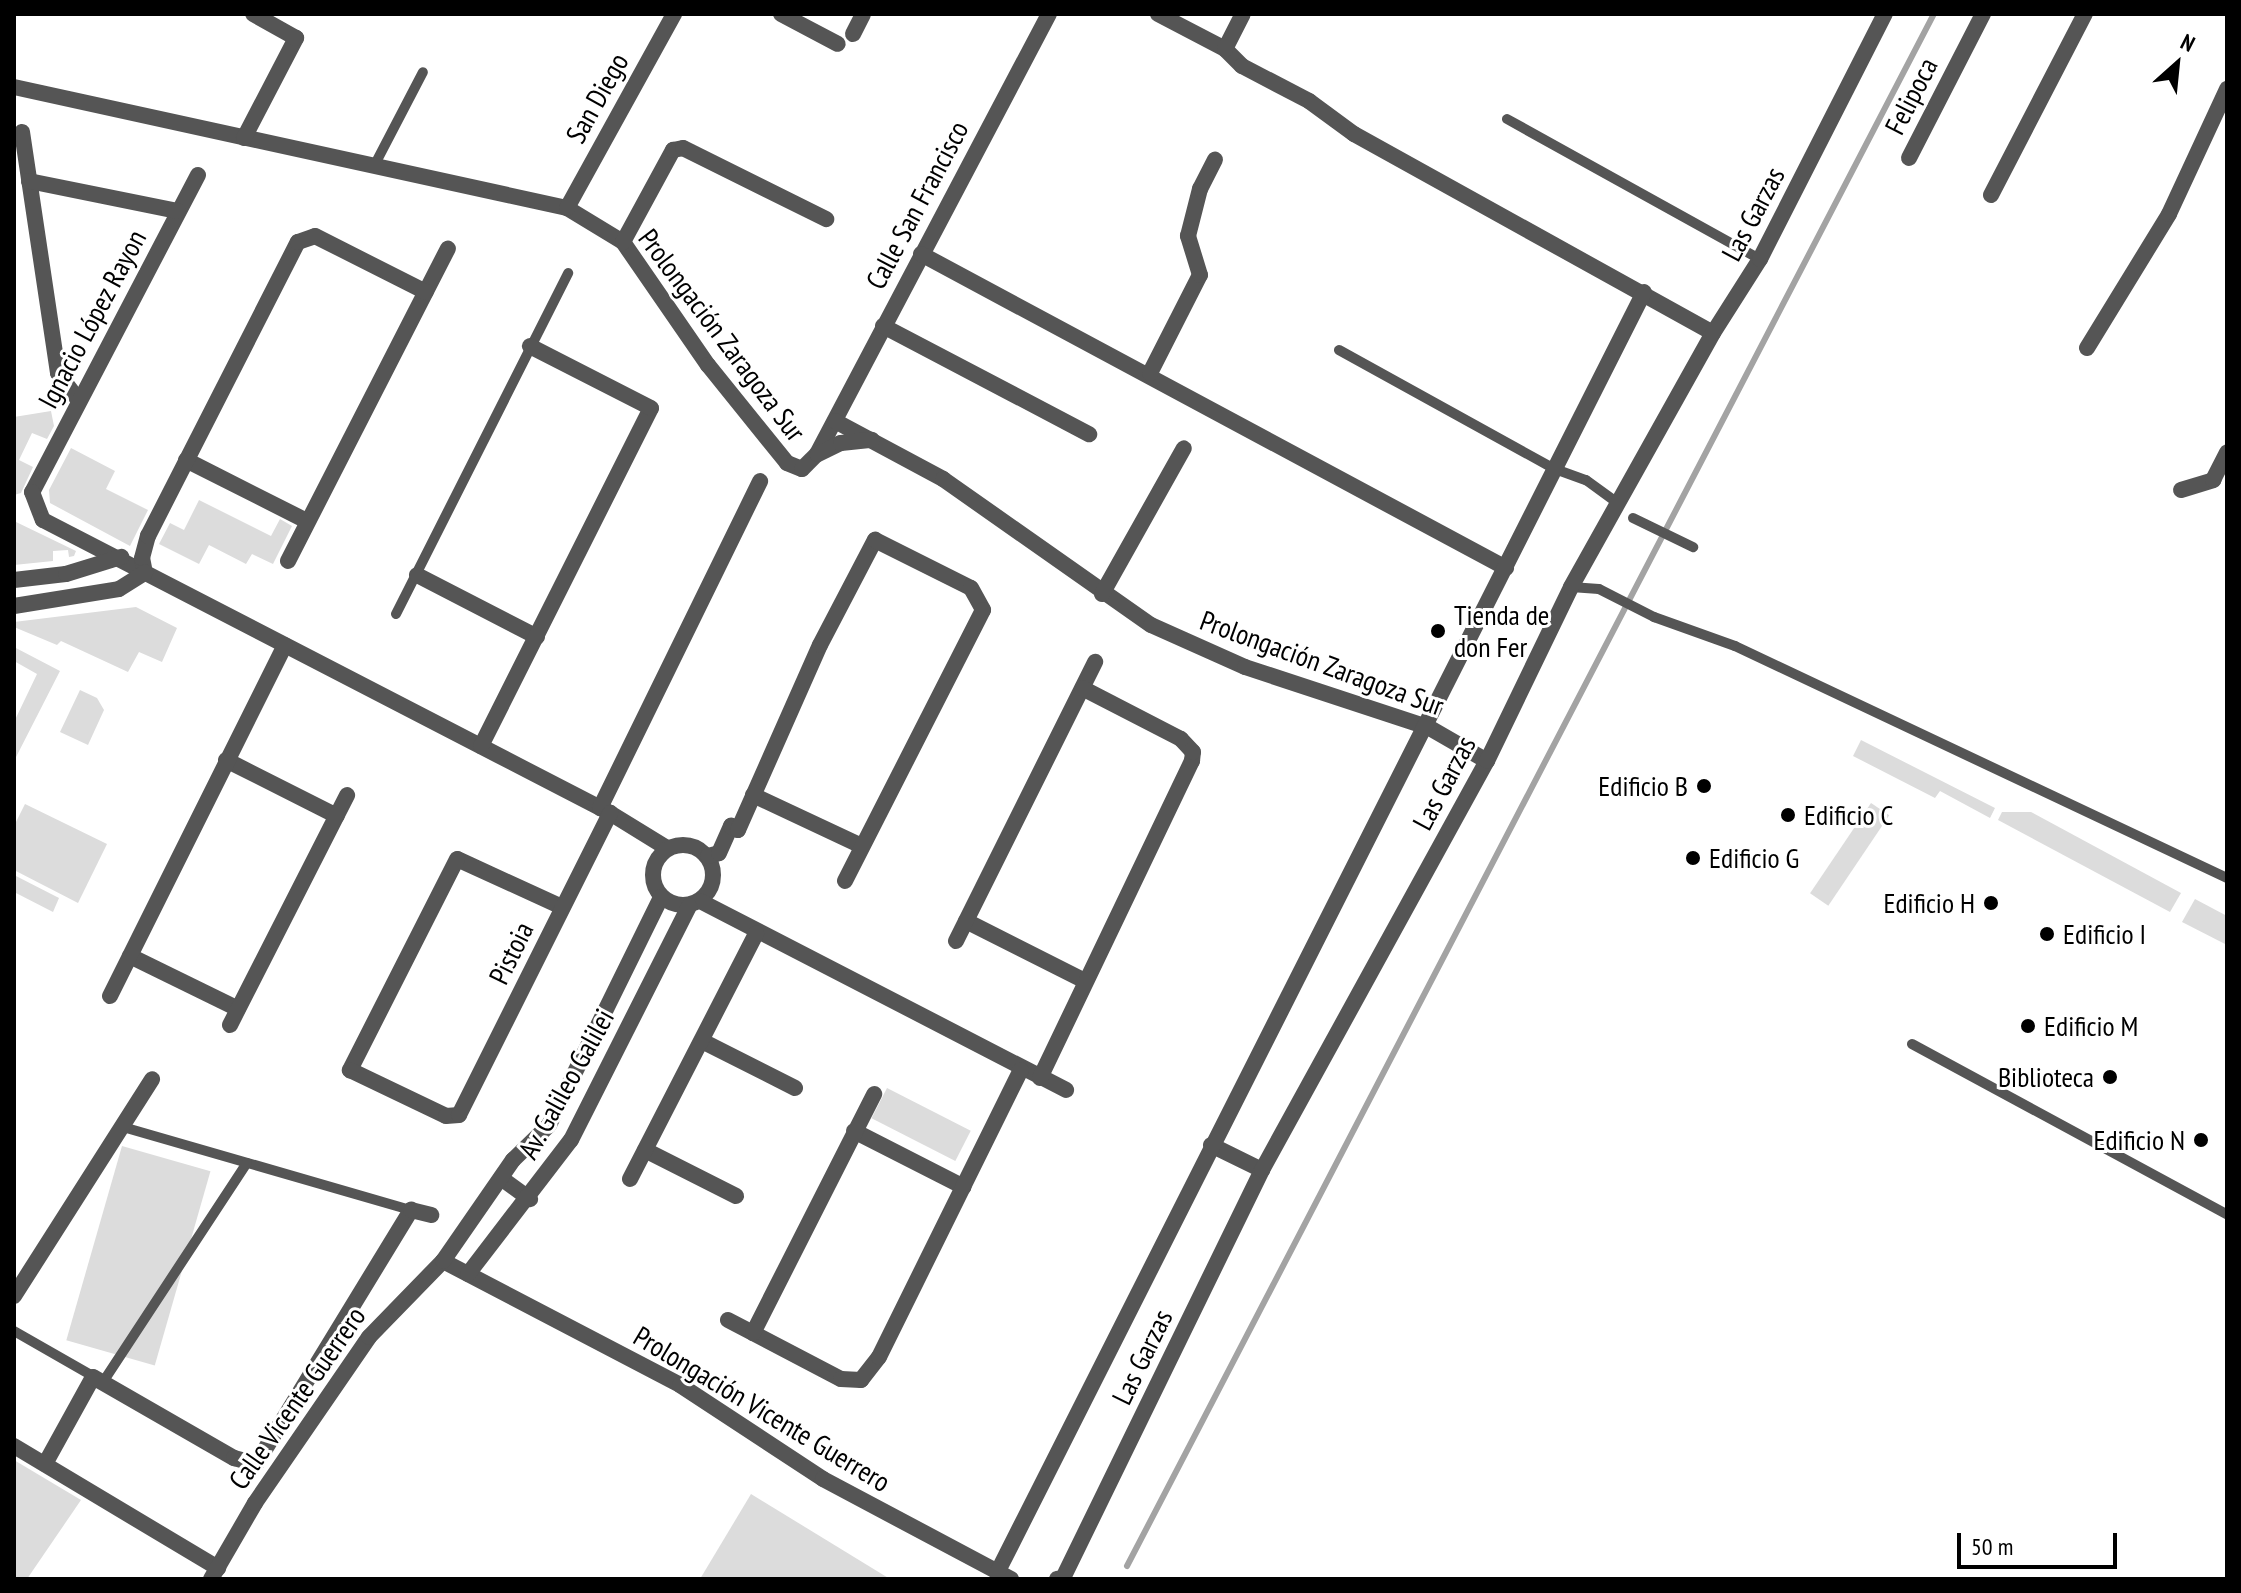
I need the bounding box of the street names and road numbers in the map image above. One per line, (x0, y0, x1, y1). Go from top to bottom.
street label: San Diego (559, 47, 635, 149)
street label: Felipoca (1878, 52, 1944, 140)
street label: Calle San Francisco (859, 115, 975, 295)
street label: Las Garzas (1714, 161, 1792, 267)
street label: Prolongación Zaragoza Sur (631, 222, 813, 448)
street label: Ignacio López Rayon (31, 224, 153, 414)
street label: Prolongación Zaragoza Sur (1195, 603, 1449, 723)
street label: Las Garzas (1405, 730, 1483, 836)
street label: Pistoia (482, 916, 540, 990)
street label: Av. Galileo Galilei (511, 1002, 621, 1166)
street label: Calle Vicente Guerrero (221, 1300, 373, 1496)
street label: Las Garzas (1105, 1304, 1179, 1410)
street label: Prolongación Vicente Guerrero (627, 1319, 897, 1499)

